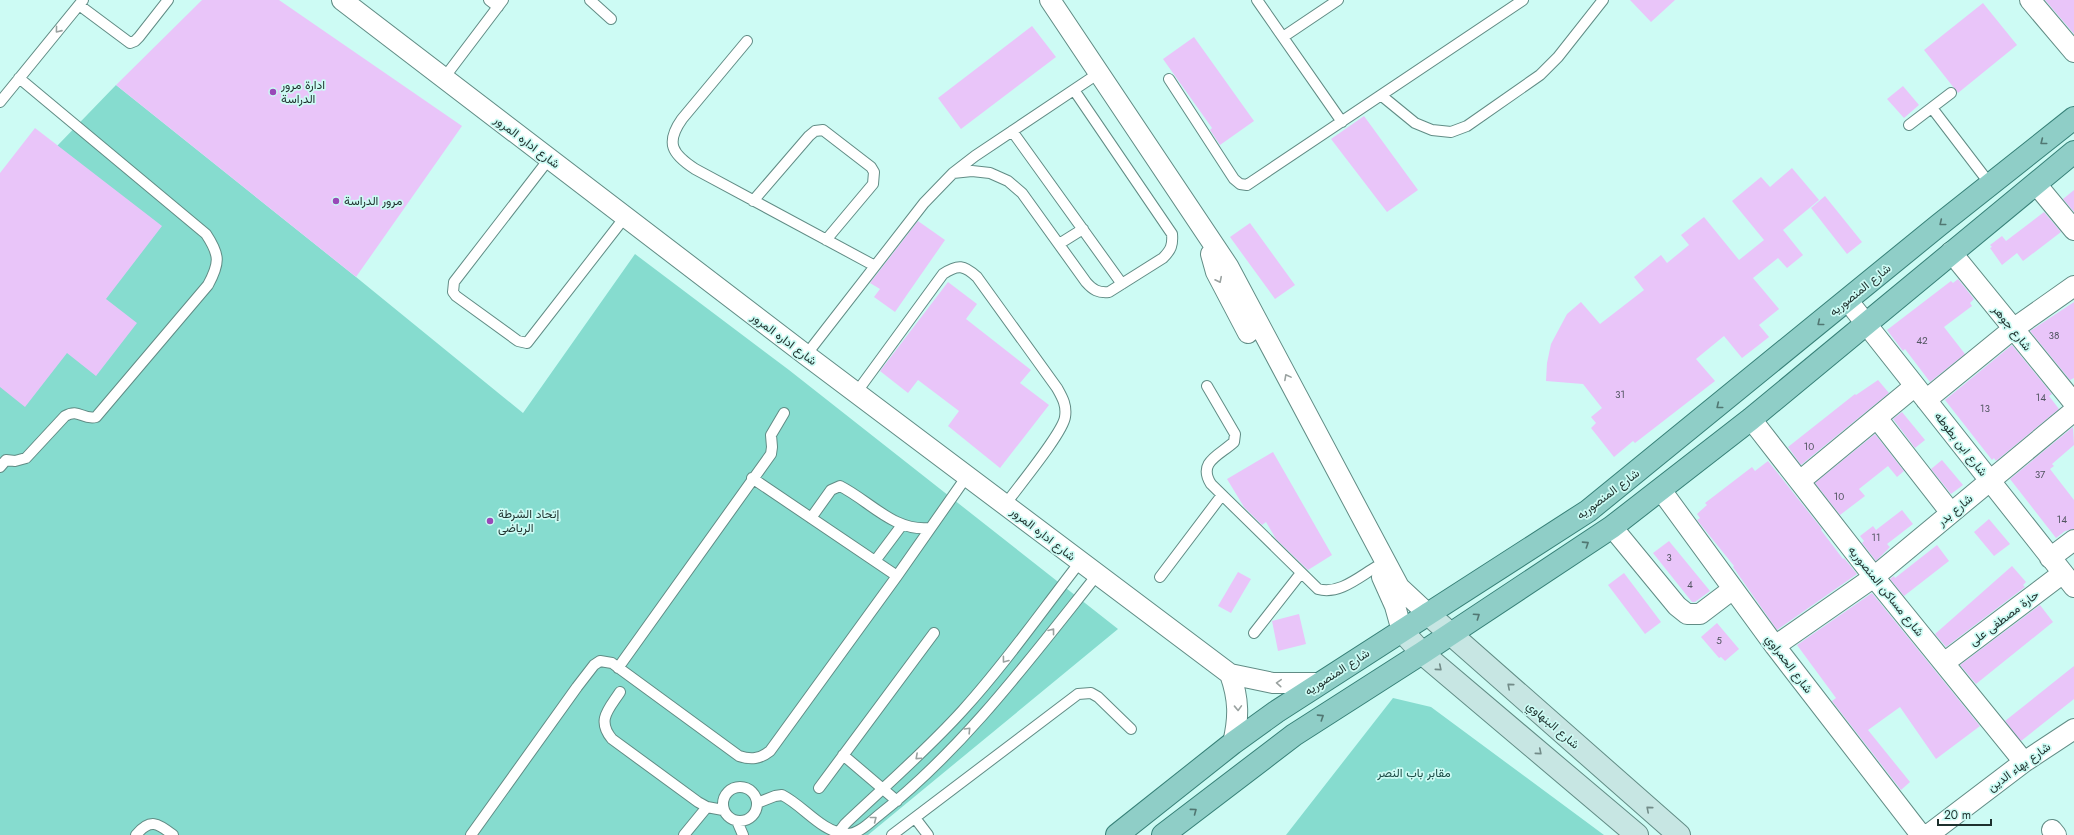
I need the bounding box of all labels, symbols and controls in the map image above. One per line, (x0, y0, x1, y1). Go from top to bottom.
one-way arrow (56, 26, 63, 33)
place label: ادارة مرور الدراسة (280, 76, 325, 108)
marker: ادارة مرور الدراسة (268, 87, 278, 97)
street label: شارع اداره المرور (489, 111, 564, 173)
one-way arrow (2041, 137, 2048, 144)
place label: مرور الدراسة (344, 192, 402, 210)
marker: مرور الدراسة (331, 196, 341, 206)
one-way arrow (1939, 218, 1946, 225)
street label: شارع المنصوريه (1825, 260, 1895, 320)
one-way arrow (1215, 275, 1222, 283)
street label: شارع جوهر (1987, 301, 2036, 355)
street label: شارع اداره المرور (746, 308, 821, 370)
one-way arrow (1817, 319, 1824, 326)
house number: 38 (2049, 328, 2059, 343)
house number: 42 (1916, 333, 1928, 348)
one-way arrow (1285, 374, 1292, 382)
house number: 31 (1615, 387, 1625, 402)
house number: 14 (2036, 390, 2046, 405)
one-way arrow (1716, 401, 1724, 408)
house number: 13 (1980, 401, 1991, 416)
street label: شارع ابن بطوطه (1930, 408, 1992, 480)
house number: 10 (1804, 439, 1814, 454)
street label: شارع المنصوريه (1573, 464, 1643, 524)
house number: 37 (2035, 467, 2046, 482)
house number: 10 (1834, 489, 1844, 504)
street label: شارع بدر (1932, 490, 1977, 531)
street label: شارع اداره المرور (1006, 502, 1079, 565)
place label: إتحاد الشرطة الرياضى (498, 505, 559, 537)
house number: 14 (2057, 512, 2067, 527)
marker: إتحاد الشرطة الرياضى (485, 516, 495, 526)
house number: 11 (1872, 530, 1881, 545)
one-way arrow (1581, 542, 1588, 549)
street label: شارع مساكن المنصوريه (1844, 542, 1928, 640)
house number: 3 (1666, 550, 1672, 565)
house number: 4 (1687, 577, 1693, 592)
street label: حارة مصطفى على (1965, 586, 2043, 650)
one-way arrow (1473, 613, 1480, 621)
one-way arrow (1047, 629, 1054, 636)
street label: شارع الحمراوي (1760, 631, 1817, 698)
house number: 5 (1716, 633, 1722, 648)
street label: شارع المنصوريه (1301, 644, 1373, 700)
one-way arrow (1002, 655, 1009, 662)
one-way arrow (1435, 664, 1442, 671)
one-way arrow (1276, 679, 1282, 688)
one-way arrow (1507, 684, 1514, 691)
street label: شارع البنهاوي (1522, 697, 1583, 754)
one-way arrow (1234, 705, 1242, 711)
one-way arrow (1317, 715, 1324, 722)
one-way arrow (963, 727, 971, 735)
street label: شارع بهاء الدين (1984, 738, 2054, 796)
one-way arrow (1534, 748, 1541, 755)
one-way arrow (915, 752, 923, 760)
park label: مقابر باب النصر (1376, 764, 1451, 782)
scale bar (1938, 801, 1991, 827)
text: 20 m (1944, 806, 1971, 824)
one-way arrow (1647, 807, 1654, 814)
one-way arrow (1190, 809, 1197, 816)
one-way arrow (869, 817, 876, 824)

